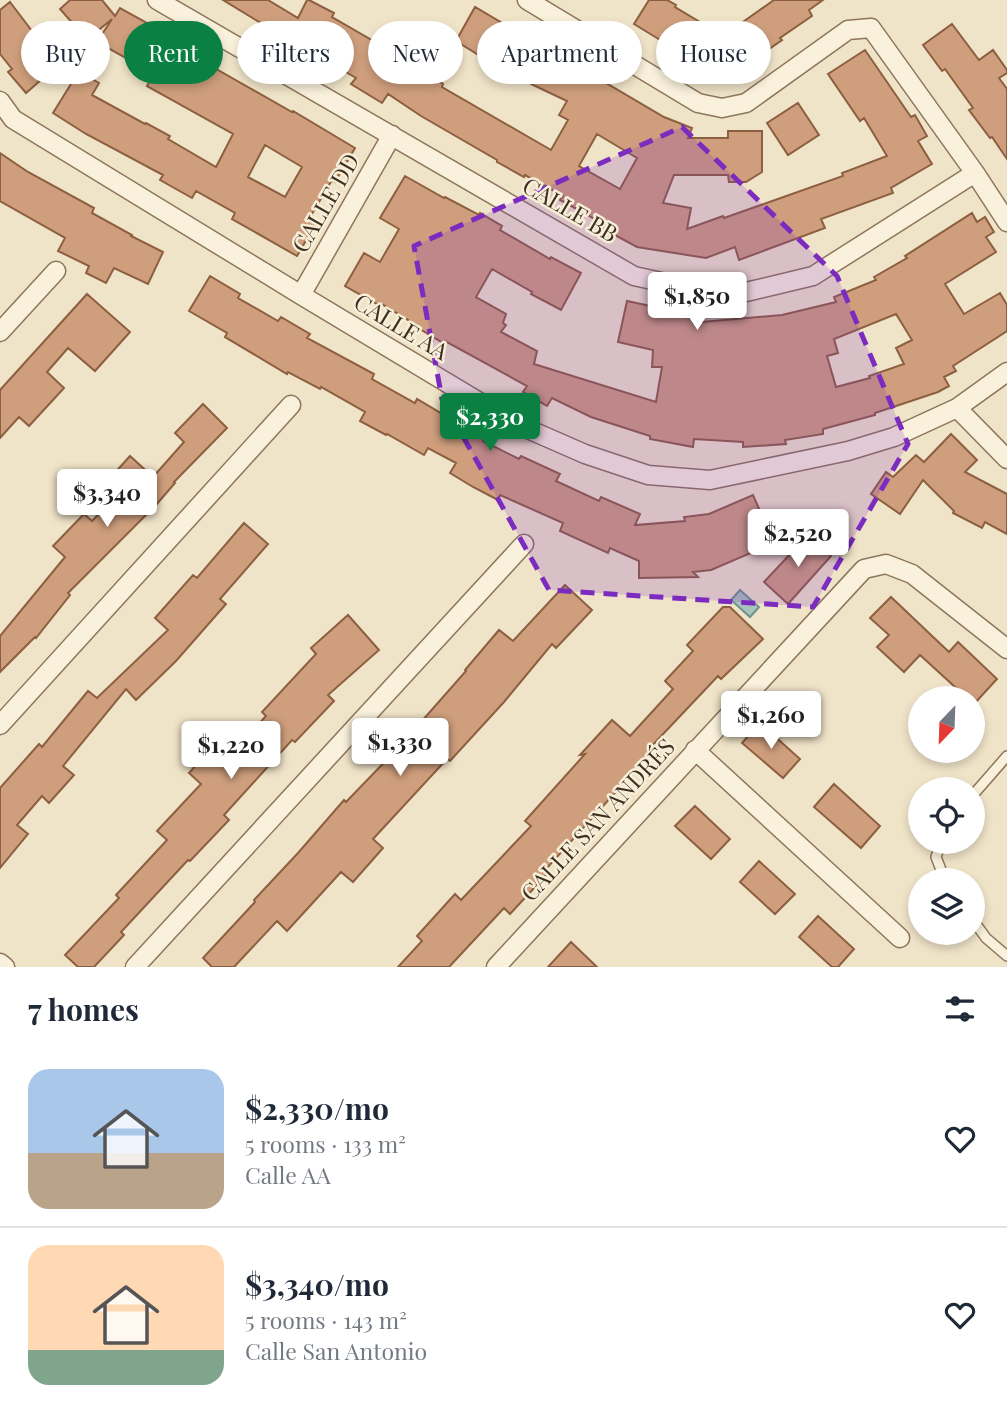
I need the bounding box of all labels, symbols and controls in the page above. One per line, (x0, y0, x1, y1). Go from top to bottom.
chip: Buy (21, 21, 110, 84)
chip: Rent (124, 21, 223, 84)
chip: Filters (237, 21, 354, 84)
chip: New (368, 21, 463, 84)
chip: Apartment (477, 21, 642, 84)
chip: House (656, 21, 771, 84)
street label: CALLE DD (284, 147, 366, 257)
street label: CALLE BB (517, 169, 624, 248)
pin: $1,850 (640, 272, 754, 332)
text: $1,850 (664, 279, 730, 310)
street label: CALLE AA (349, 285, 455, 366)
pin: $2,330 (433, 393, 547, 453)
text: $2,330 (456, 400, 524, 431)
pin: $3,340 (50, 470, 164, 529)
text: $3,340 (73, 476, 141, 507)
pin: $2,520 (741, 510, 855, 569)
text: $2,520 (764, 516, 832, 547)
north arrow (908, 686, 985, 763)
map controls (908, 686, 985, 945)
pin: $1,260 (714, 692, 828, 751)
text: $1,260 (737, 698, 805, 729)
pin: $1,330 (343, 718, 457, 778)
pin: $1,220 (174, 722, 288, 781)
text: $1,330 (368, 725, 432, 756)
text: $1,220 (197, 728, 265, 759)
street label: CALLE SAN ANDRÉS (513, 731, 681, 907)
button: locate (908, 777, 985, 854)
button: layers (908, 868, 985, 945)
text: 7 homes (28, 989, 139, 1029)
icon: filters (941, 990, 979, 1028)
text: $2,330/mo (245, 1088, 389, 1128)
icon: home (84, 1097, 168, 1181)
icon: heart (941, 1120, 979, 1158)
text: 5 rooms · 133 m² (245, 1128, 406, 1159)
text: Calle AA (245, 1159, 331, 1190)
text: $3,340/mo (245, 1264, 389, 1304)
icon: home (84, 1273, 168, 1357)
icon: heart (941, 1296, 979, 1334)
text: 5 rooms · 143 m² (245, 1304, 407, 1335)
text: Calle San Antonio (245, 1335, 427, 1366)

